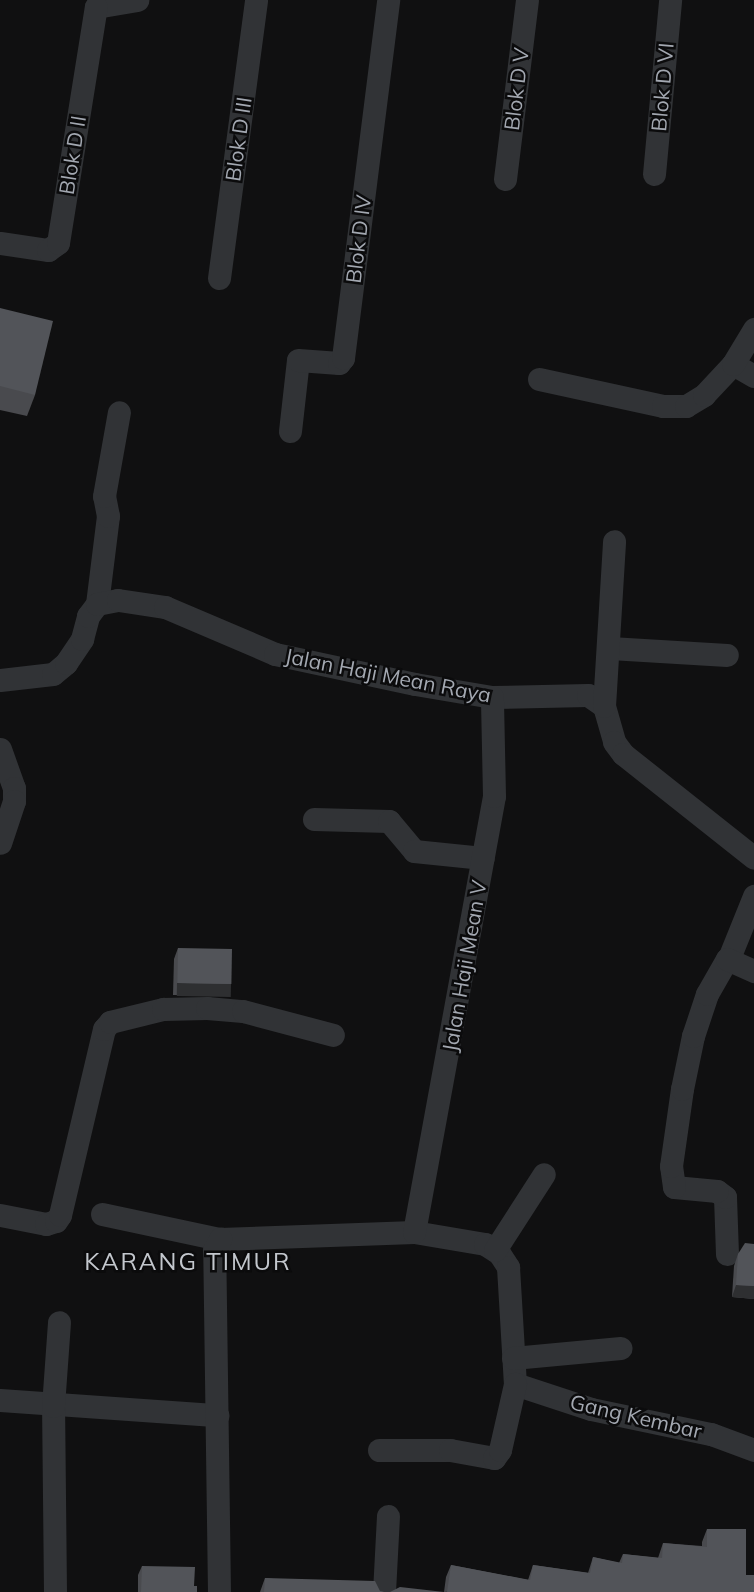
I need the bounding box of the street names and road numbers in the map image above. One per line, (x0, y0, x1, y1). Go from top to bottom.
street label: Blok D VI (646, 42, 678, 132)
street label: Blok D V (498, 46, 534, 132)
street label: Blok D III (220, 95, 256, 183)
street label: Blok D II (53, 114, 91, 196)
street label: Blok D IV (340, 193, 376, 285)
street label: Jalan Haji Mean Raya (283, 643, 493, 707)
street label: Jalan Haji Mean V (437, 878, 491, 1054)
street label: Gang Kembar (568, 1389, 704, 1443)

